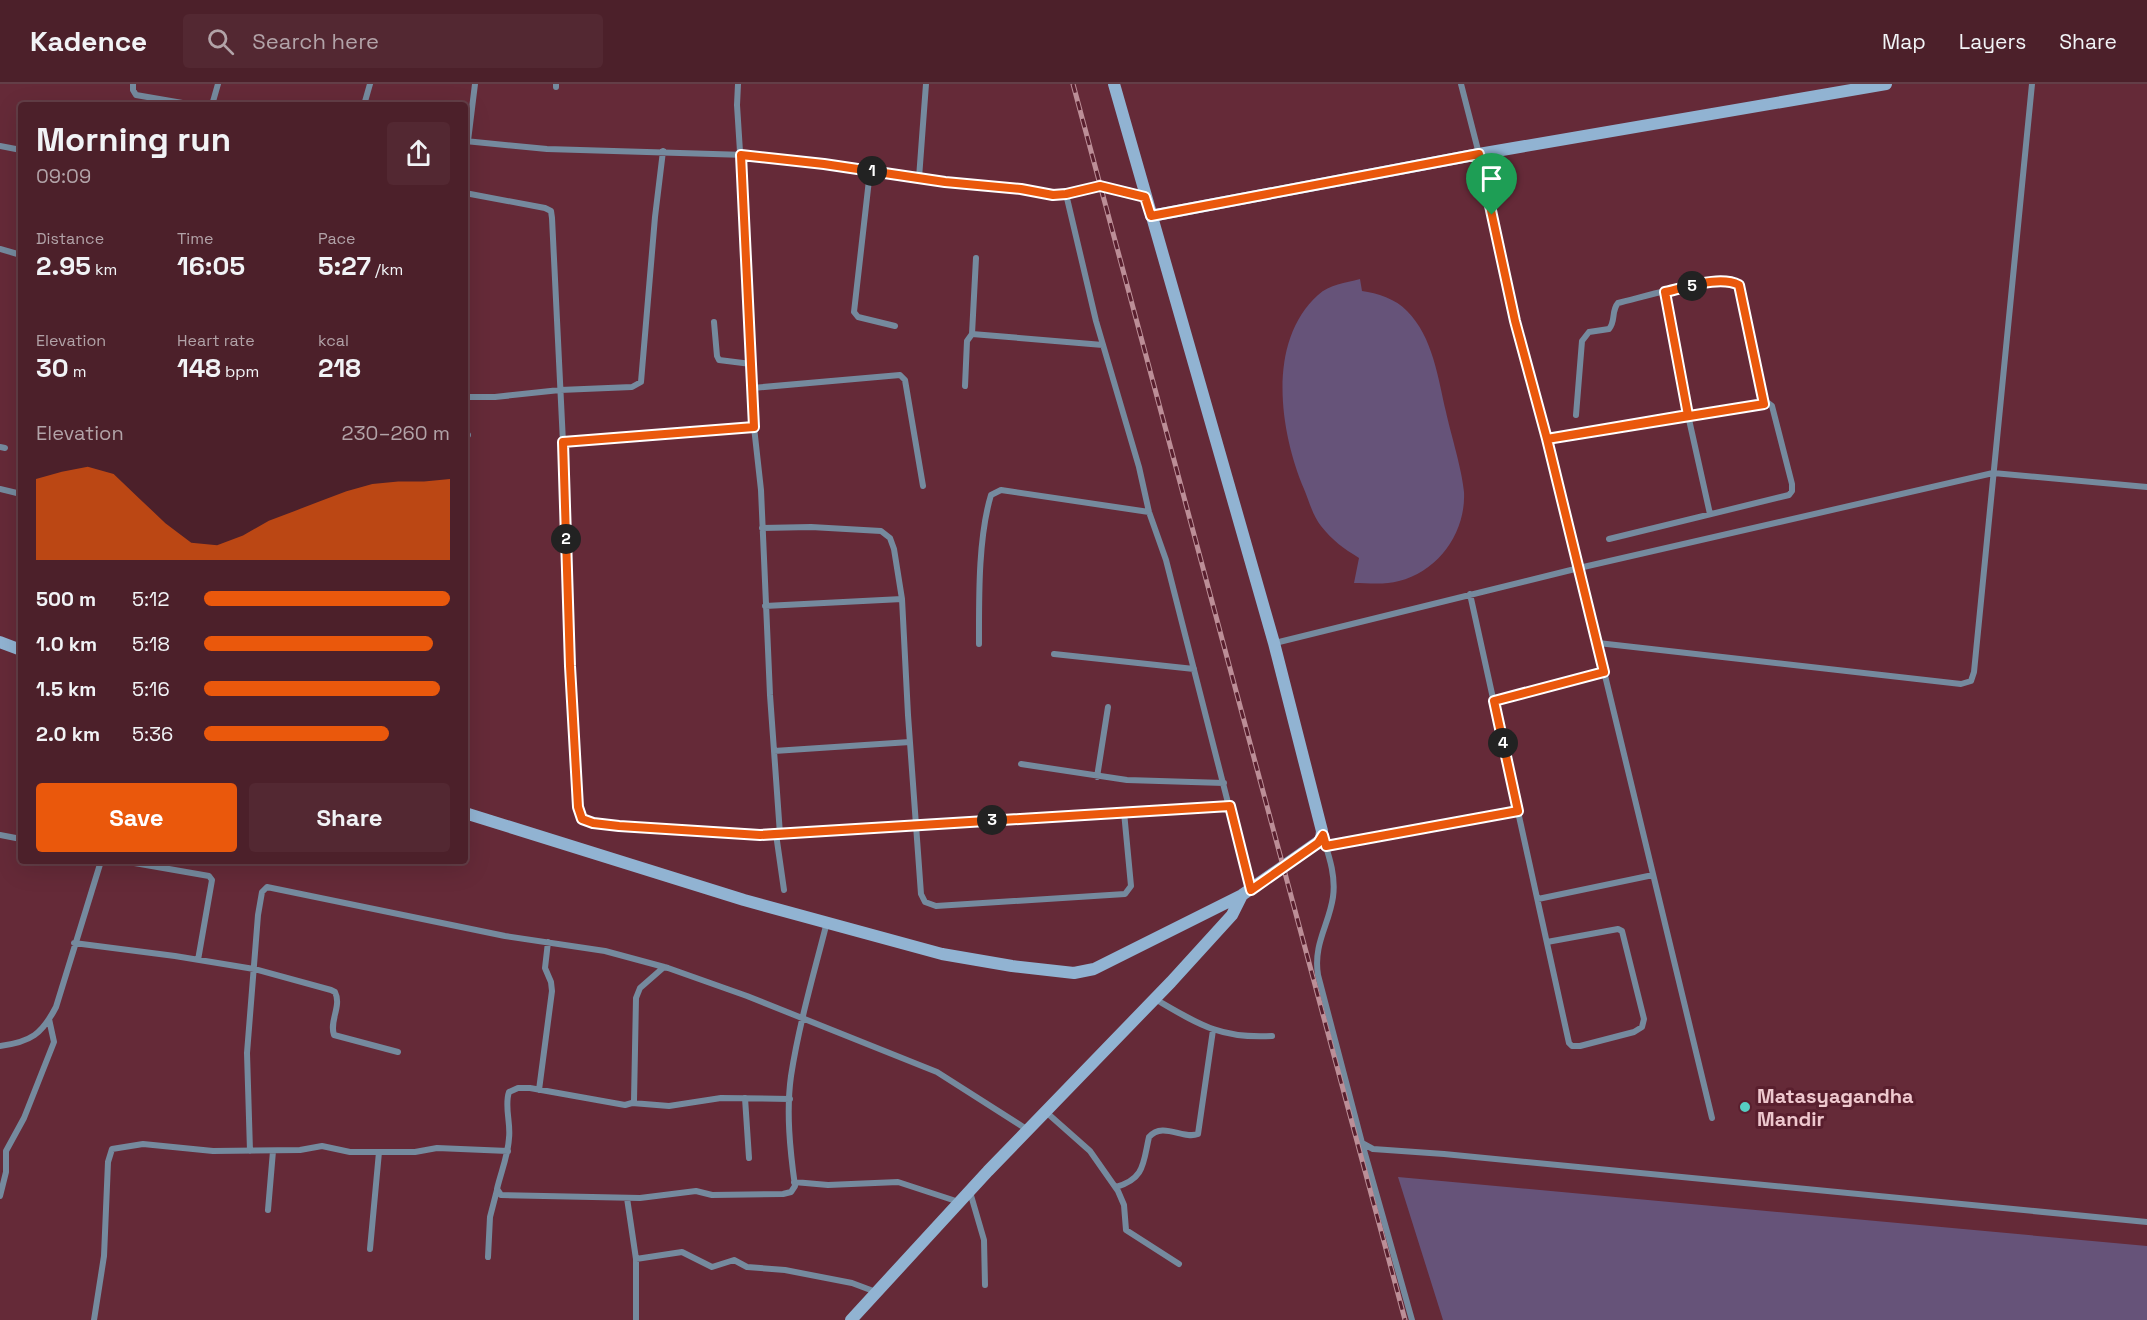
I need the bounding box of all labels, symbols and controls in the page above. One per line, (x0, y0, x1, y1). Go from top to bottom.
search box (183, 14, 603, 68)
text: Kadence (30, 23, 147, 59)
icon: search (204, 25, 237, 58)
text: Search here (252, 27, 379, 55)
text: Map (1882, 28, 1926, 55)
text: Layers (1959, 28, 2026, 55)
text: Share (2059, 28, 2117, 55)
text: Morning run (36, 119, 231, 161)
button: share (387, 122, 450, 185)
pin (1466, 153, 1517, 215)
pin: 1 (857, 156, 887, 186)
text: 1 (868, 160, 876, 181)
icon: arrive (1475, 162, 1508, 195)
text: 09:09 (36, 163, 91, 189)
text: Distance (36, 228, 104, 249)
text: Time (177, 228, 213, 249)
text: Pace (318, 228, 355, 249)
text: 2.95 (36, 249, 91, 283)
text: 16:05 (177, 249, 245, 283)
text: 5:27 (318, 249, 371, 283)
text: km (91, 259, 117, 280)
text: /km (371, 259, 403, 280)
pin: 5 (1677, 271, 1707, 301)
text: 5 (1687, 275, 1697, 296)
text: Elevation (36, 330, 106, 351)
text: Heart rate (177, 330, 255, 351)
text: kcal (318, 330, 349, 351)
text: 30 (36, 351, 69, 385)
text: 148 (177, 351, 221, 385)
text: 218 (318, 351, 361, 385)
text: m (69, 361, 87, 382)
text: bpm (221, 361, 259, 382)
text: Elevation (36, 420, 124, 446)
text: 230–260 m (342, 420, 450, 446)
pin: 2 (551, 524, 581, 554)
text: 2 (561, 528, 571, 549)
text: 500 m (36, 586, 96, 612)
text: 5:12 (132, 586, 169, 612)
text: 1.0 km (36, 631, 97, 657)
text: 5:18 (132, 631, 170, 657)
text: 1.5 km (36, 676, 96, 702)
text: 5:16 (132, 676, 170, 702)
text: 2.0 km (36, 721, 100, 747)
text: 5:36 (132, 721, 173, 747)
pin: 4 (1488, 728, 1518, 758)
text: 4 (1498, 732, 1508, 753)
button: Save (36, 783, 237, 852)
button: Share (249, 783, 450, 852)
pin: 3 (977, 805, 1007, 835)
text: 3 (987, 809, 997, 830)
place label: Matasyagandha Mandir (1757, 1083, 1914, 1132)
marker: Matasyagandha Mandir (1738, 1100, 1752, 1114)

